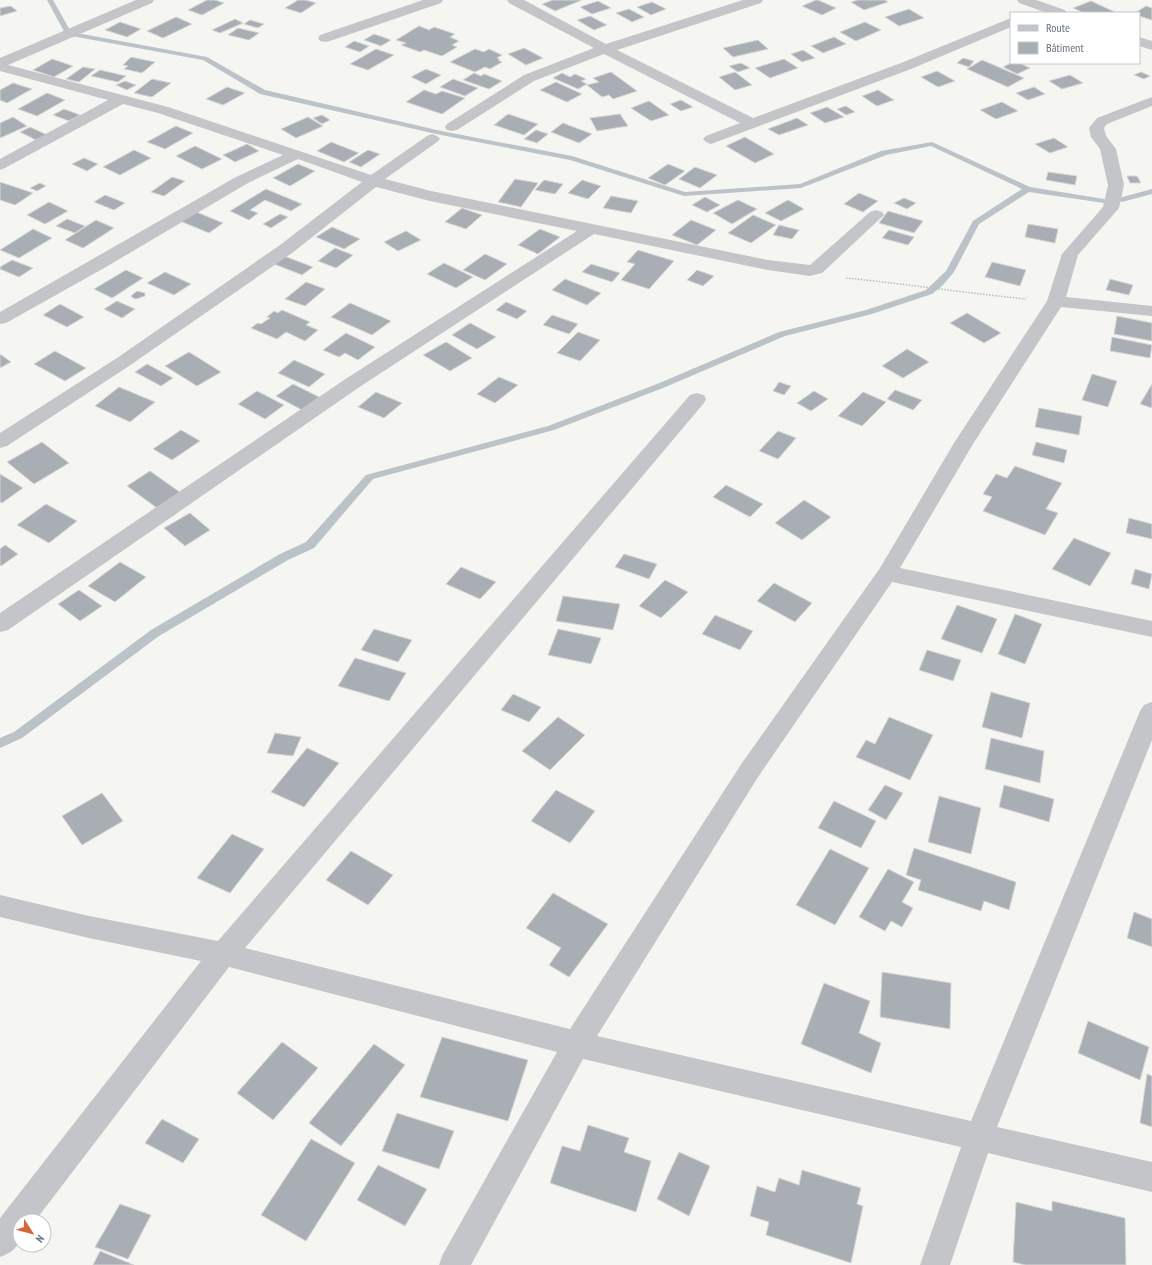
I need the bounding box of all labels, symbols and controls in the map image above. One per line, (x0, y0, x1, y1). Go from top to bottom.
legend (1010, 12, 1140, 64)
text: Route (1046, 20, 1070, 35)
text: Bâtiment (1046, 40, 1084, 55)
north arrow (12, 1213, 52, 1253)
text: N (33, 1232, 48, 1245)

